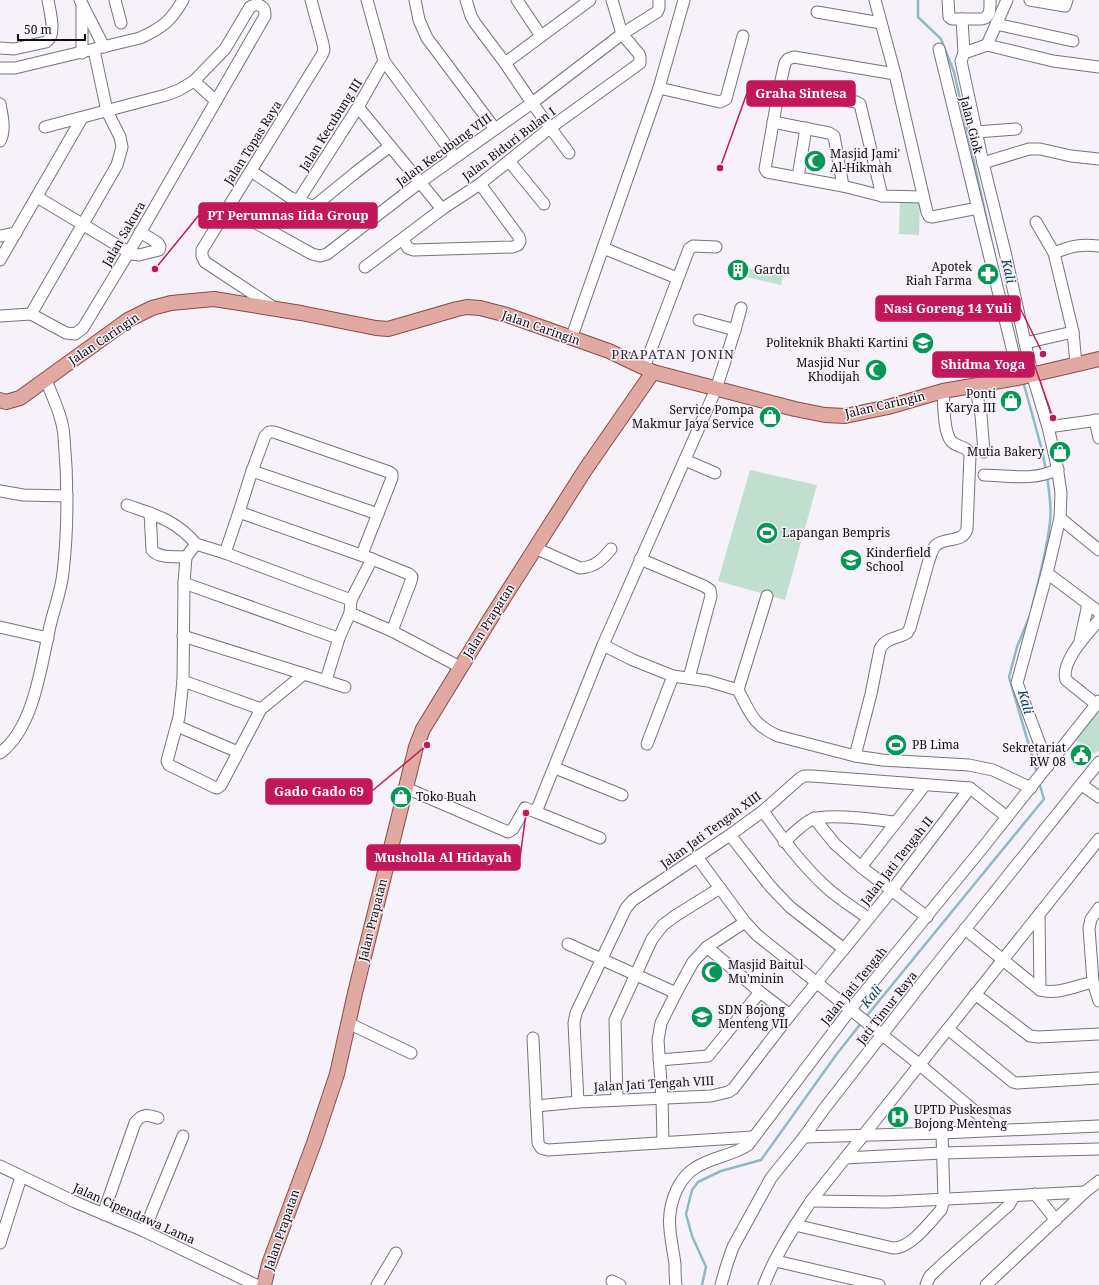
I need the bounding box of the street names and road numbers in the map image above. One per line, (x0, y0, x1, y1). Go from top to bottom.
street label: Jalan Kecubung III (295, 75, 366, 175)
street label: Jalan Giok (956, 93, 987, 156)
street label: Jalan Topas Raya (219, 97, 286, 189)
street label: Jalan Biduri Bulan I (458, 103, 559, 185)
street label: Jalan Kecubung VIII (392, 109, 495, 191)
street label: Jalan Sakura (98, 198, 149, 270)
street label: Jalan Caringin (499, 306, 583, 349)
street label: Jalan Caringin (64, 309, 143, 369)
street label: Jalan Caringin (842, 387, 927, 422)
street label: Jalan Prapatan (458, 580, 518, 662)
street label: Jalan Jati Tengah XIII (656, 787, 764, 873)
street label: Jalan Jati Tengah II (856, 813, 937, 909)
street label: Jalan Prapatan (354, 877, 391, 964)
street label: Jalan Jati Tengah (816, 943, 891, 1029)
street label: Jati Timur Raya (852, 967, 921, 1049)
street label: Jalan Jati Tengah VIII (592, 1072, 715, 1095)
street label: Jalan Cipendawa Lama (70, 1179, 198, 1248)
street label: Jalan Prapatan (259, 1187, 303, 1274)

